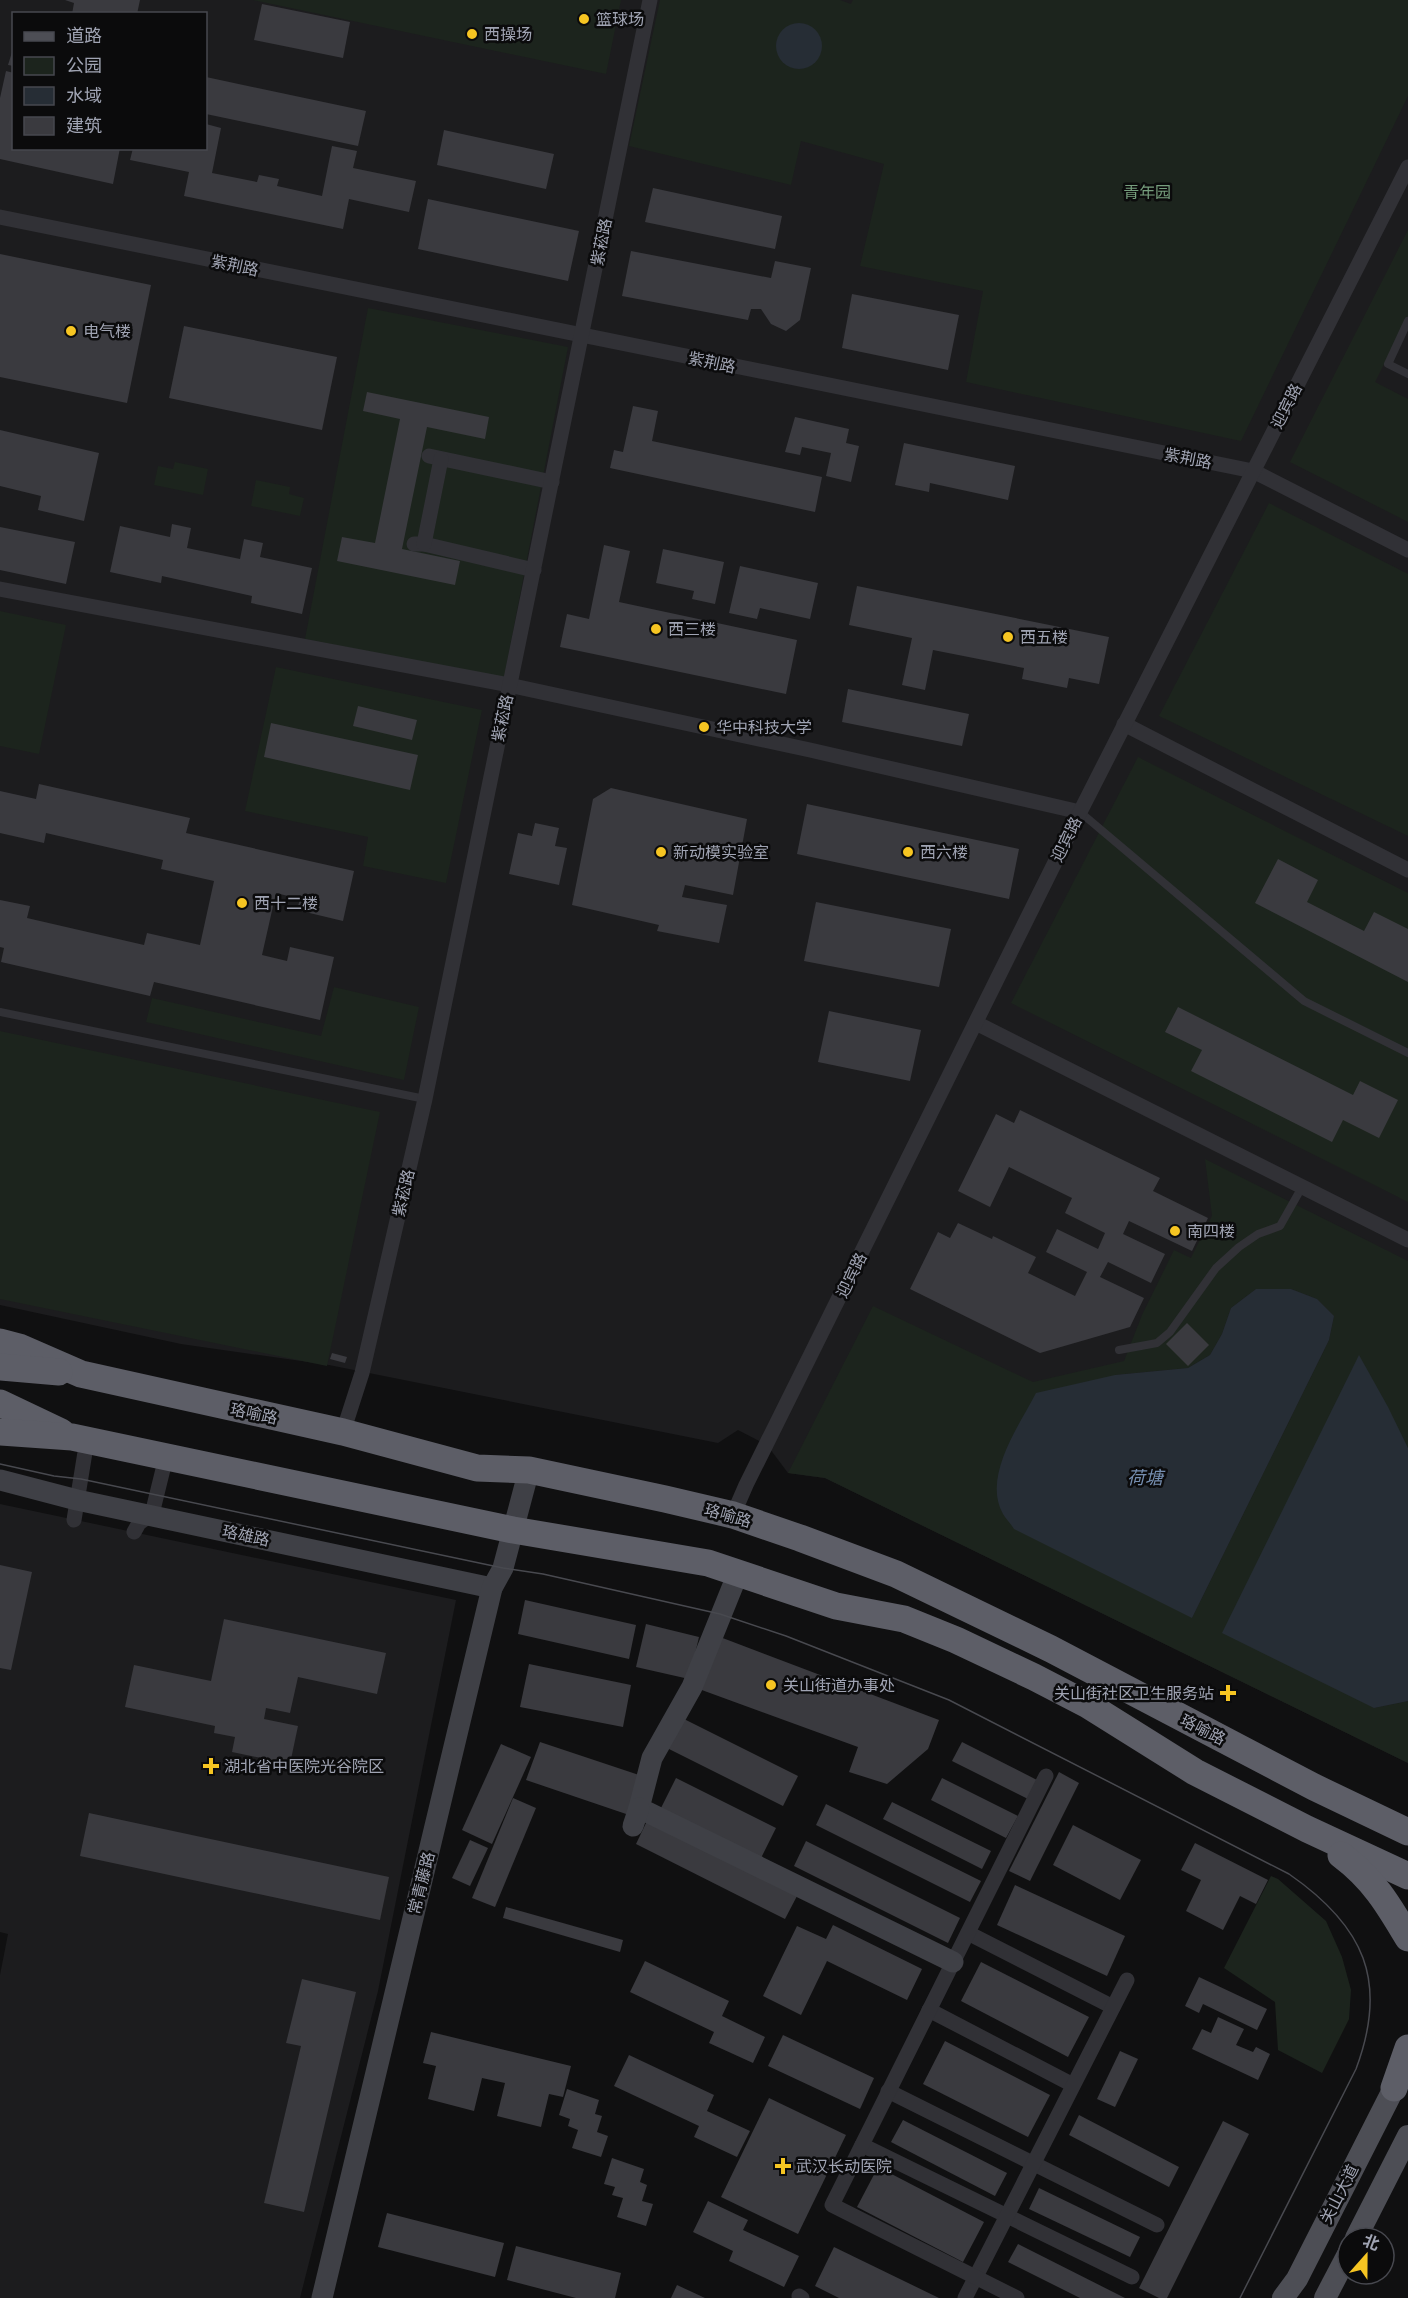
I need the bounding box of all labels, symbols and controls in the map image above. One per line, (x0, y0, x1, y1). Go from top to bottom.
place label: 篮球场 (596, 9, 644, 29)
legend (12, 12, 207, 150)
marker: 篮球场 (577, 12, 591, 26)
text: 道路 (66, 24, 102, 47)
place label: 西操场 (484, 24, 532, 44)
marker: 西操场 (465, 27, 479, 41)
text: 公园 (66, 54, 102, 77)
text: 水域 (66, 84, 102, 107)
text: 建筑 (66, 114, 102, 137)
park label: 青年园 (1123, 182, 1171, 202)
street label: 紫菘路 (587, 217, 615, 267)
street label: 紫荆路 (209, 250, 261, 280)
place label: 电气楼 (83, 321, 131, 341)
marker: 电气楼 (64, 324, 78, 338)
street label: 紫荆路 (686, 347, 738, 377)
street label: 迎宾路 (1266, 380, 1306, 432)
street label: 紫荆路 (1163, 444, 1213, 472)
place label: 西三楼 (668, 619, 716, 639)
marker: 西三楼 (649, 622, 663, 636)
place label: 西五楼 (1020, 627, 1068, 647)
marker: 西五楼 (1001, 630, 1015, 644)
street label: 紫菘路 (487, 692, 517, 744)
place label: 华中科技大学 (716, 717, 812, 737)
marker: 华中科技大学 (697, 720, 711, 734)
street label: 迎宾路 (1046, 813, 1086, 865)
place label: 新动模实验室 (673, 842, 769, 862)
place label: 西六楼 (920, 842, 968, 862)
marker: 新动模实验室 (654, 845, 668, 859)
marker: 西六楼 (901, 845, 915, 859)
place label: 西十二楼 (254, 893, 318, 913)
marker: 西十二楼 (235, 896, 249, 910)
street label: 紫菘路 (388, 1167, 418, 1219)
place label: 南四楼 (1187, 1221, 1235, 1241)
marker: 南四楼 (1168, 1224, 1182, 1238)
street label: 迎宾路 (831, 1249, 871, 1301)
street label: 珞喻路 (228, 1398, 280, 1428)
water label: 荷塘 (1127, 1466, 1166, 1489)
street label: 珞喻路 (702, 1499, 754, 1531)
street label: 珞雄路 (220, 1520, 272, 1550)
place label: 关山街道办事处 (783, 1675, 895, 1695)
marker: 关山街道办事处 (764, 1678, 778, 1692)
place label: 关山街社区卫生服务站 (1054, 1683, 1214, 1703)
marker: 关山街社区卫生服务站 (1219, 1684, 1237, 1702)
street label: 珞喻路 (1177, 1709, 1229, 1749)
place label: 湖北省中医院光谷院区 (224, 1756, 384, 1776)
marker: 湖北省中医院光谷院区 (202, 1757, 220, 1775)
street label: 常青藤路 (404, 1850, 438, 1916)
place label: 武汉长动医院 (796, 2156, 892, 2176)
marker: 武汉长动医院 (774, 2157, 792, 2175)
street label: 关山大道 (1316, 2161, 1362, 2227)
north arrow (1336, 2226, 1396, 2286)
text: 北 (1360, 2230, 1382, 2254)

